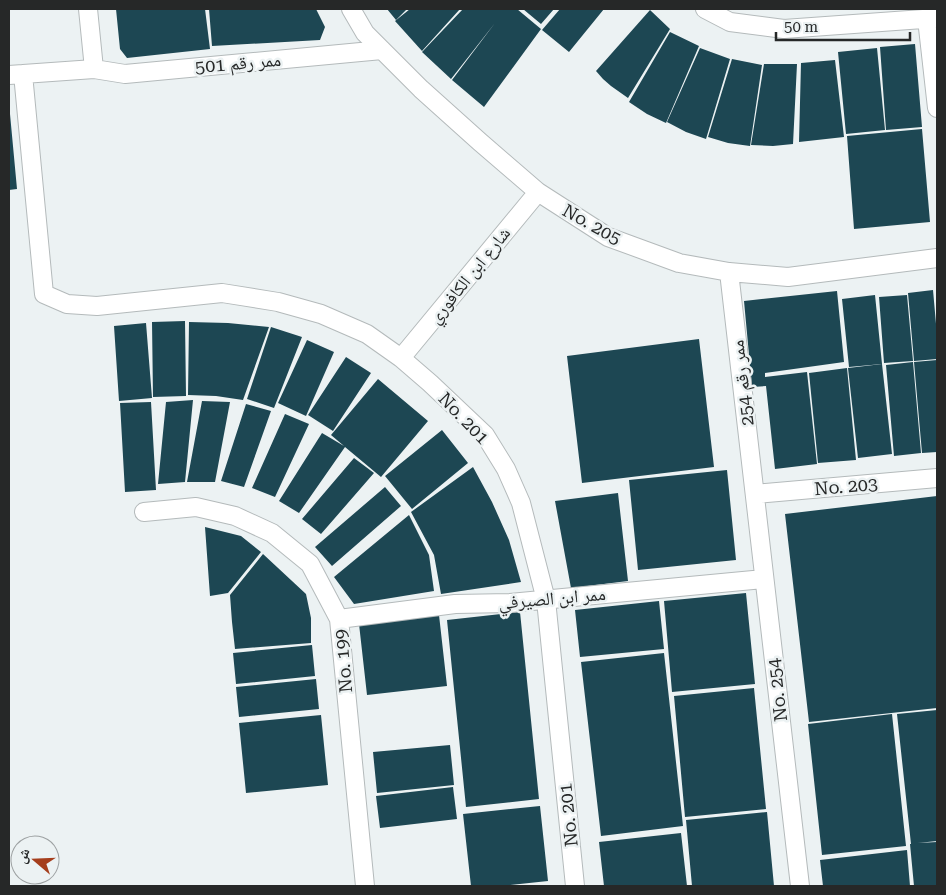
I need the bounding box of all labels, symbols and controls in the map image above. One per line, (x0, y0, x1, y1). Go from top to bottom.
scale bar (776, 10, 910, 42)
text: 50 m (784, 18, 819, 36)
street label: ممر رقم 501 (194, 49, 282, 79)
street label: No. 205 (559, 199, 625, 249)
street label: شارع ابن الكافوري (424, 223, 518, 330)
street label: ممر رقم 254 (726, 339, 760, 427)
street label: No. 201 (434, 388, 494, 448)
street label: No. 203 (813, 473, 879, 499)
street label: ممر ابن الصيرفي (498, 583, 607, 618)
street label: No. 199 (330, 628, 356, 694)
street label: No. 254 (763, 657, 791, 723)
street label: No. 201 (554, 782, 582, 848)
north arrow (10, 835, 60, 885)
text: ش (13, 846, 34, 866)

